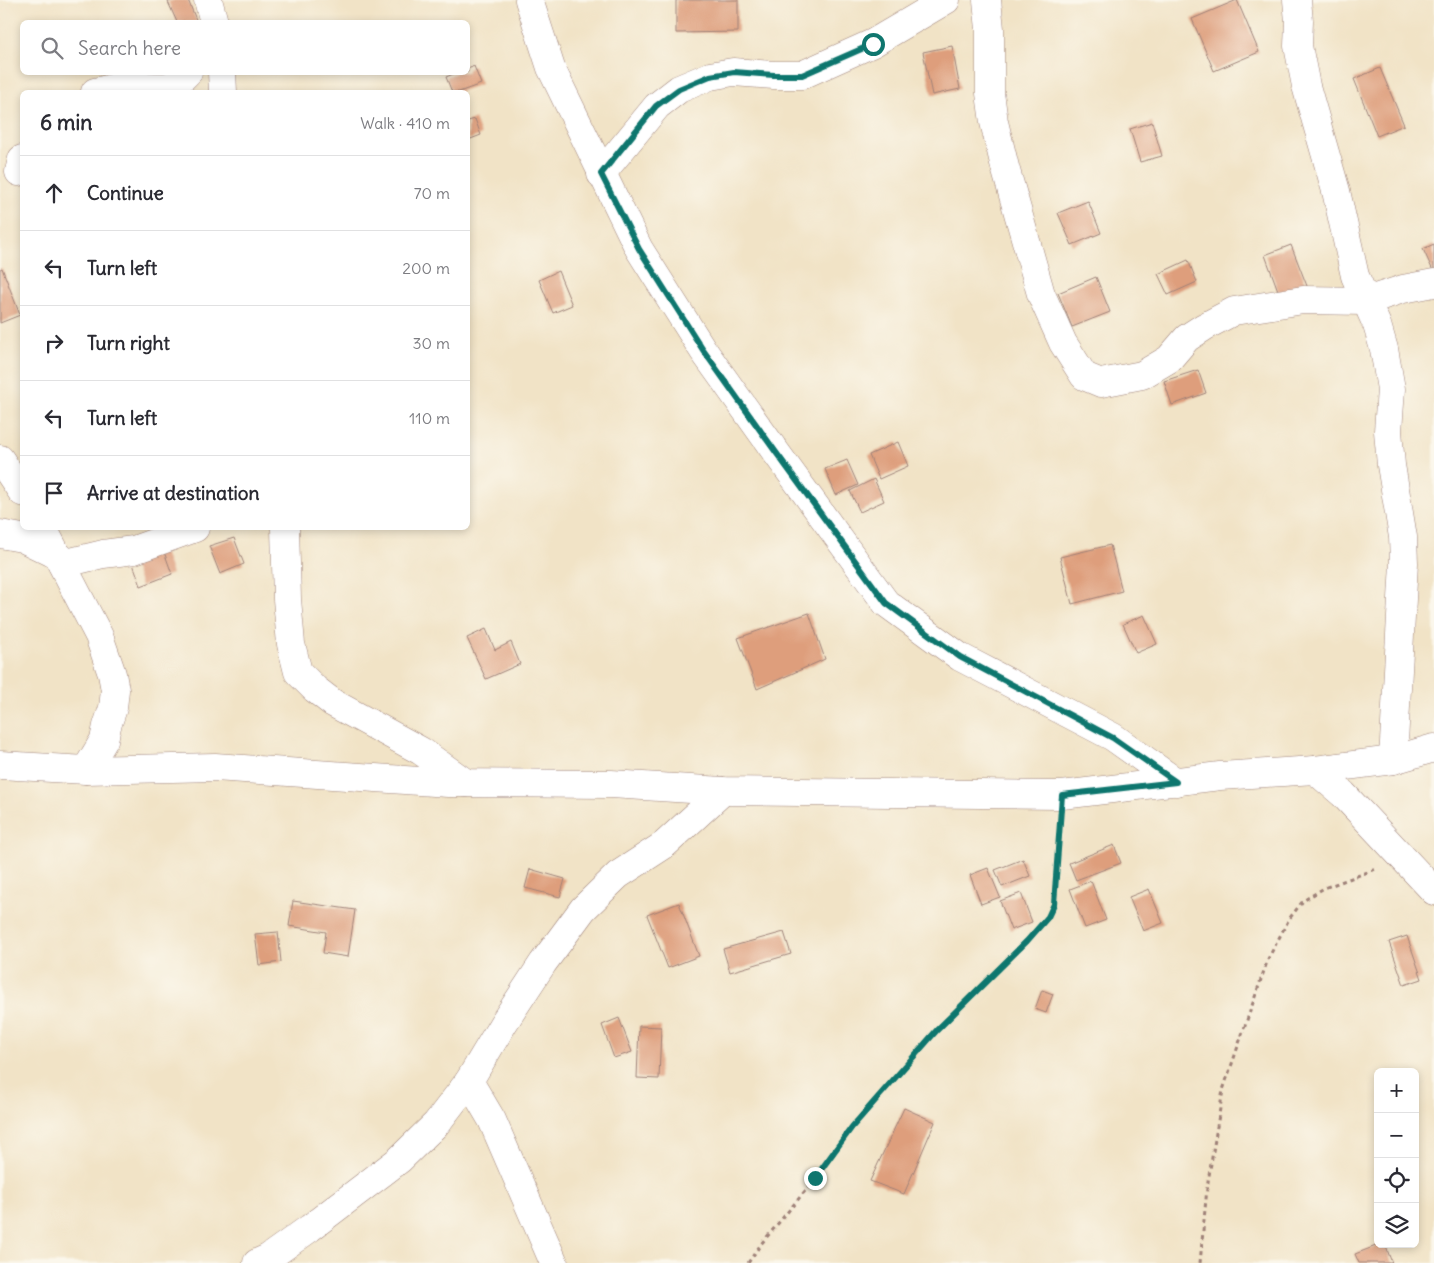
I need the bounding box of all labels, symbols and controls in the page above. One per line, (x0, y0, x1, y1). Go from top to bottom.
search box (20, 20, 470, 75)
route start (862, 33, 885, 56)
icon: search (38, 34, 66, 62)
text: Search here (78, 36, 181, 60)
text: 6 min (40, 109, 92, 136)
text: Walk · 410 m (360, 113, 450, 133)
icon: ahead (40, 179, 68, 207)
text: Continue (87, 181, 164, 205)
text: 70 m (414, 183, 450, 203)
icon: left (40, 254, 68, 282)
text: Turn left (87, 256, 157, 280)
text: 200 m (402, 258, 450, 278)
icon: right (40, 329, 68, 357)
text: Turn right (87, 331, 170, 355)
text: 30 m (413, 333, 450, 353)
icon: left (40, 404, 68, 432)
text: Turn left (87, 406, 157, 430)
text: 110 m (409, 408, 450, 428)
icon: arrive (40, 479, 68, 507)
text: Arrive at destination (87, 481, 260, 505)
map controls (1374, 1068, 1419, 1248)
button: + (1374, 1068, 1419, 1113)
button: − (1374, 1113, 1419, 1158)
button: locate (1374, 1158, 1419, 1203)
route end (804, 1167, 827, 1190)
button: layers (1374, 1203, 1419, 1248)

